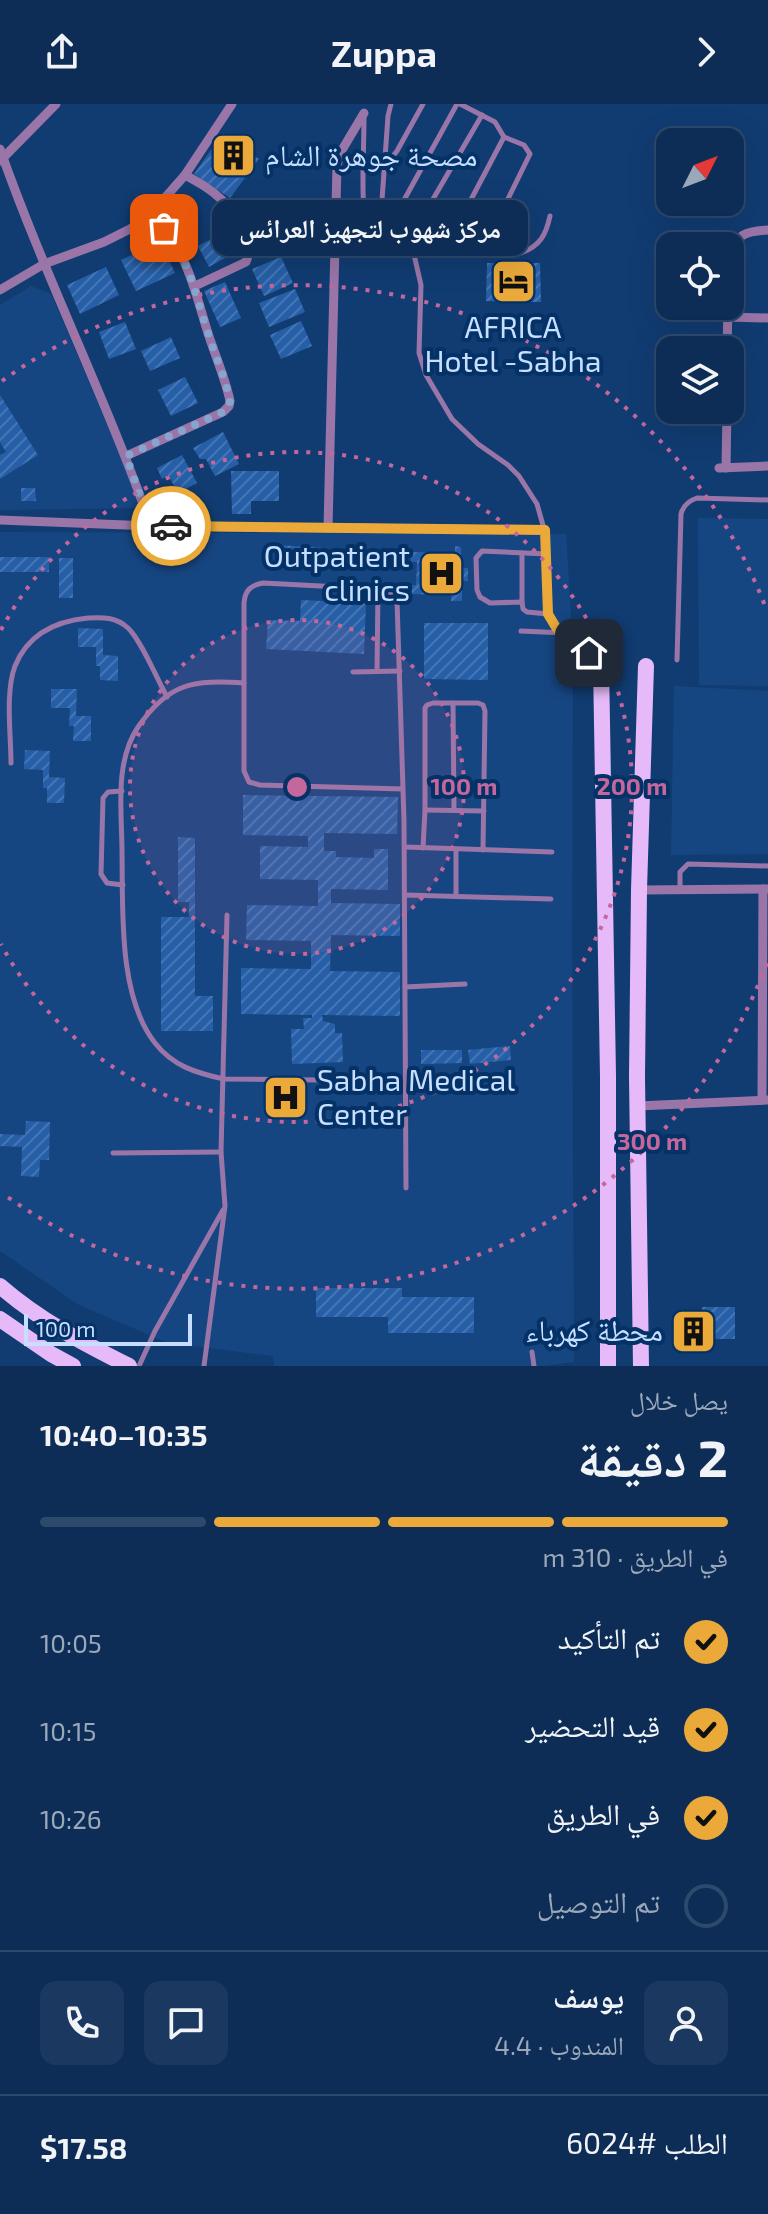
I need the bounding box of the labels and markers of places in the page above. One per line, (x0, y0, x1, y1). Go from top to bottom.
building icon: مصحة جوهرة الشام (210, 132, 258, 180)
place label: مصحة جوهرة الشام (265, 136, 477, 175)
pin (130, 194, 198, 262)
callout: مركز شهوب لتجهيز العرائس (212, 200, 528, 256)
hotel icon: AFRICA Hotel -Sabha (489, 258, 537, 306)
place label: AFRICA Hotel -Sabha (425, 308, 601, 378)
place label: Outpatient clinics (264, 537, 410, 607)
hospital icon: Outpatient clinics (417, 550, 465, 598)
pin (555, 619, 623, 687)
centre of rings (283, 773, 311, 801)
place label: Sabha Medical Center (317, 1061, 515, 1131)
hospital icon: Sabha Medical Center (262, 1074, 310, 1122)
building icon: محطة كهرباء (670, 1307, 718, 1355)
place label: محطة كهرباء (525, 1311, 663, 1348)

